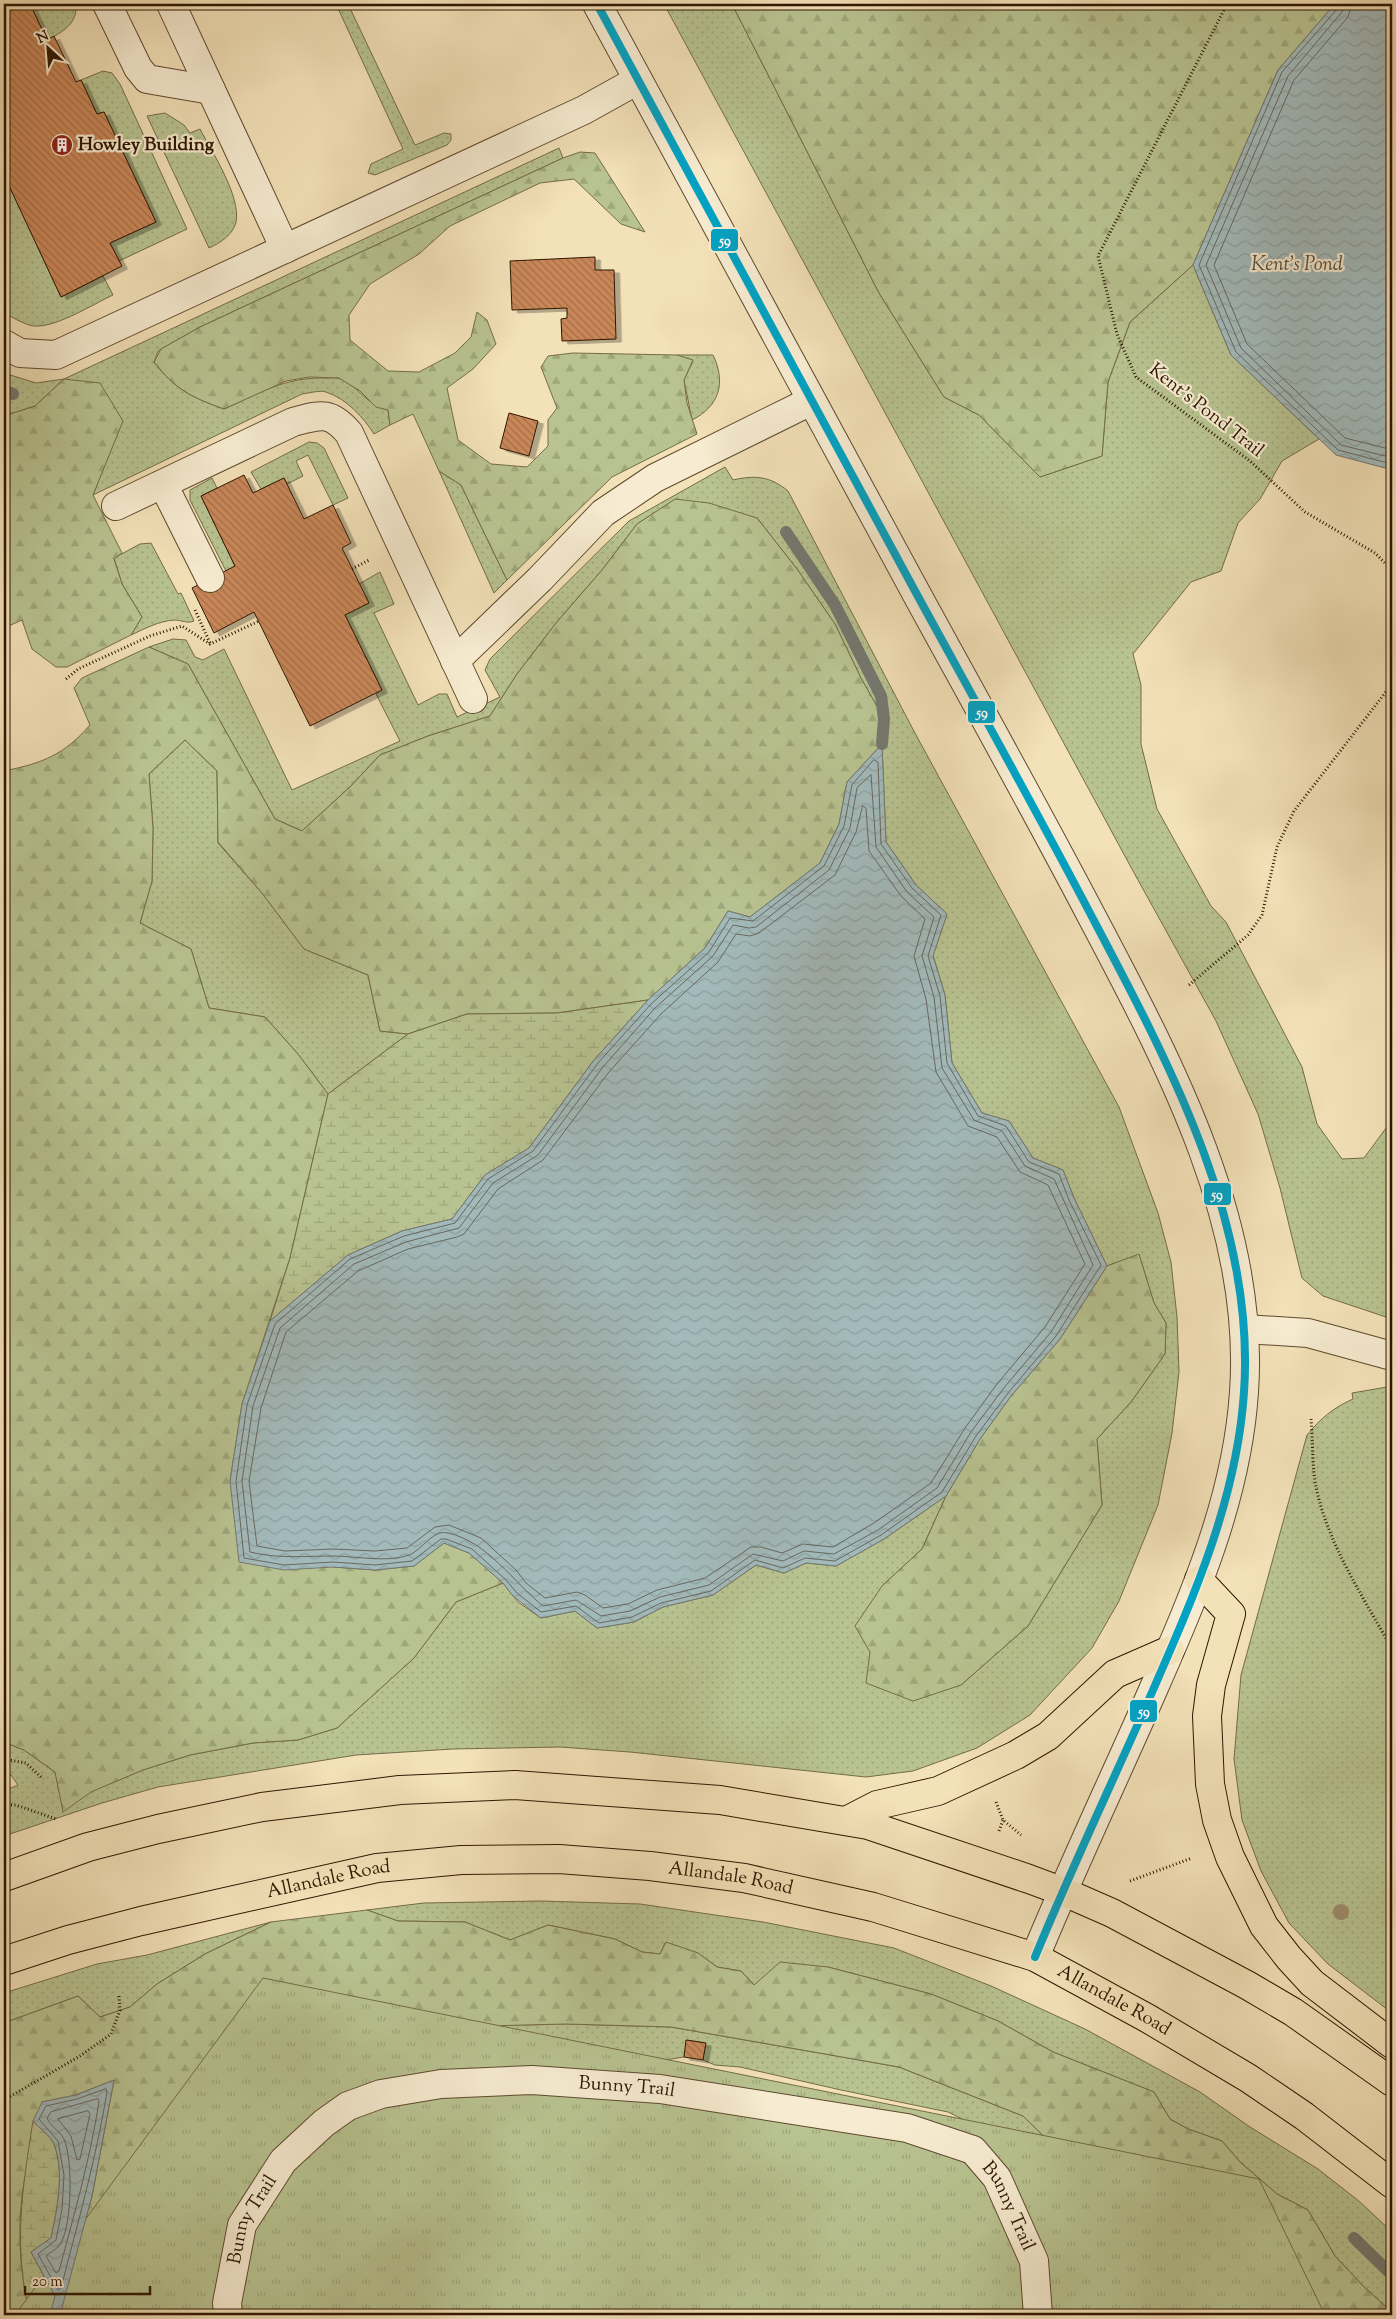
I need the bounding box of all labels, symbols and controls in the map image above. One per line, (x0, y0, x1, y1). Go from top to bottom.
north arrow (22, 22, 72, 72)
text: N (34, 27, 53, 50)
place label: Howley Building (78, 132, 215, 159)
building icon: Howley Building (50, 133, 74, 157)
line badge: 59 (710, 228, 739, 252)
text: 59 (718, 232, 731, 252)
water label: Kent's Pond (1251, 251, 1343, 280)
street label: Kent's Pond Trail (1143, 357, 1269, 465)
line badge: 59 (967, 700, 996, 724)
text: 59 (975, 704, 988, 724)
line badge: 59 (1203, 1182, 1232, 1206)
text: 59 (1210, 1186, 1223, 1206)
line badge: 59 (1129, 1699, 1158, 1723)
text: 59 (1137, 1703, 1150, 1723)
street label: Allandale Road (264, 1853, 392, 1906)
street label: Allandale Road (667, 1855, 796, 1902)
street label: Allandale Road (1052, 1958, 1176, 2043)
street label: Bunny Trail (578, 2070, 677, 2105)
street label: Bunny Trail (975, 2156, 1041, 2255)
street label: Bunny Trail (221, 2170, 284, 2267)
scale bar (25, 2264, 150, 2296)
text: 20 m (32, 2272, 63, 2293)

